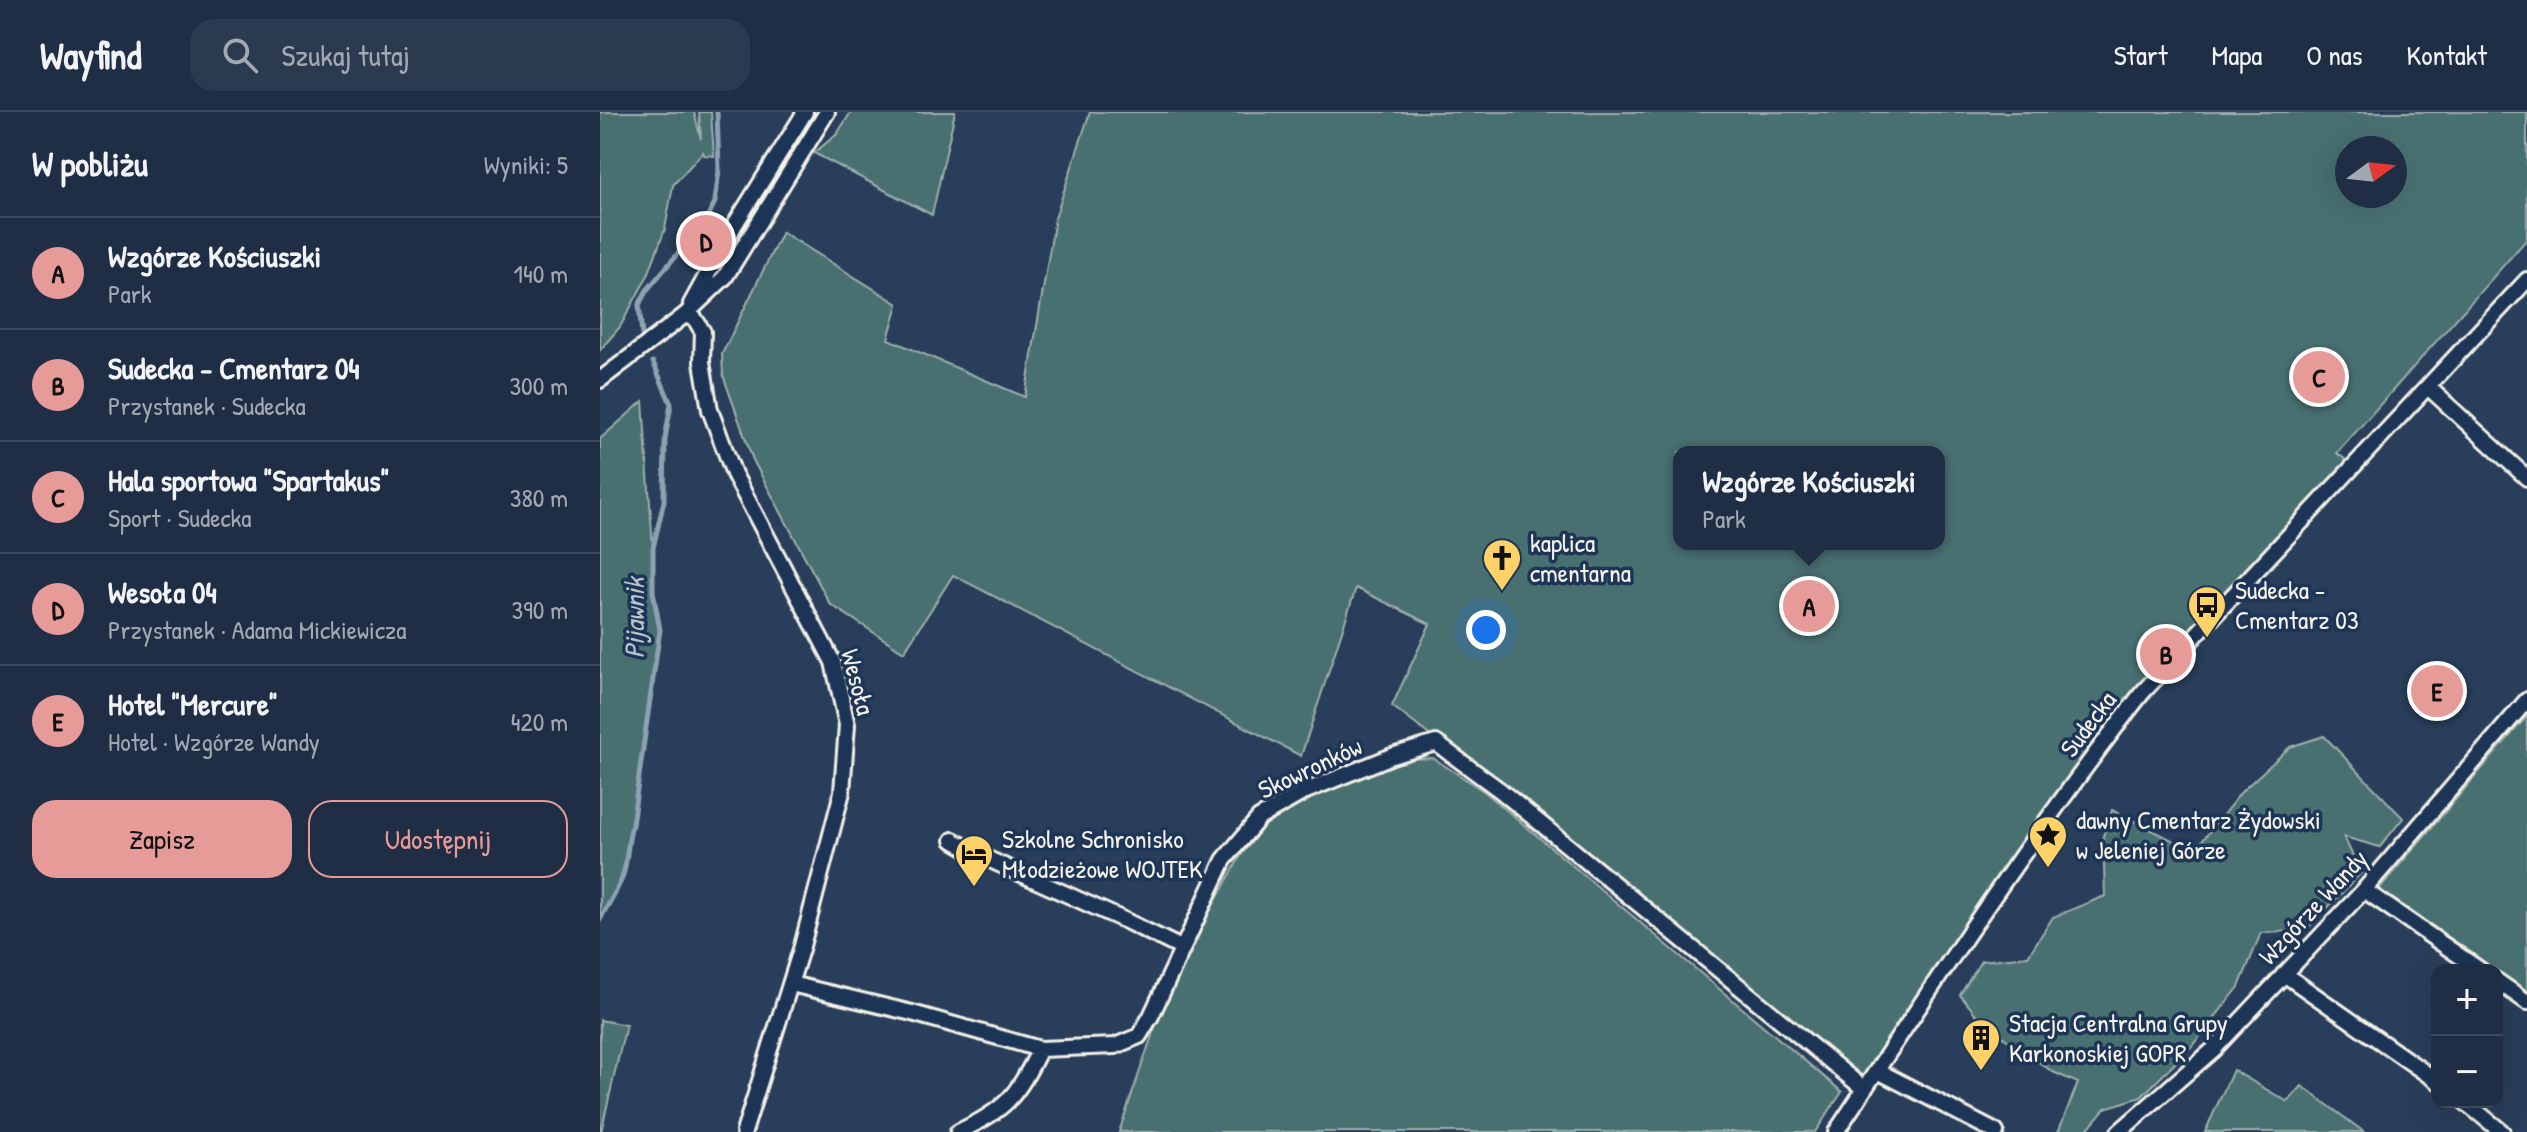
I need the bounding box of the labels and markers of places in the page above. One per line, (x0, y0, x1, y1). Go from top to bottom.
pin: D (680, 211, 732, 271)
pin: C (2293, 347, 2345, 407)
place label: kaplica cmentarna (1530, 525, 1631, 590)
church icon: kaplica cmentarna (1481, 537, 1523, 592)
place label: Sudecka - Cmentarz 03 (2235, 572, 2359, 637)
pin: A (1783, 576, 1835, 636)
bus stop icon: Sudecka - Cmentarz 03 (2186, 584, 2228, 639)
pin: B (2140, 624, 2192, 684)
pin: E (2411, 661, 2463, 721)
place label: dawny Cmentarz Żydowski w Jeleniej Górze (2076, 802, 2321, 867)
place icon: dawny Cmentarz Żydowski w Jeleniej Górze (2027, 814, 2069, 869)
place label: Szkolne Schronisko Młodzieżowe WOJTEK (1002, 821, 1203, 886)
hotel icon: Szkolne Schronisko Młodzieżowe WOJTEK (953, 833, 995, 888)
place label: Stacja Centralna Grupy Karkonoskiej GOPR (2009, 1005, 2228, 1070)
building icon: Stacja Centralna Grupy Karkonoskiej GOPR (1960, 1017, 2002, 1072)

